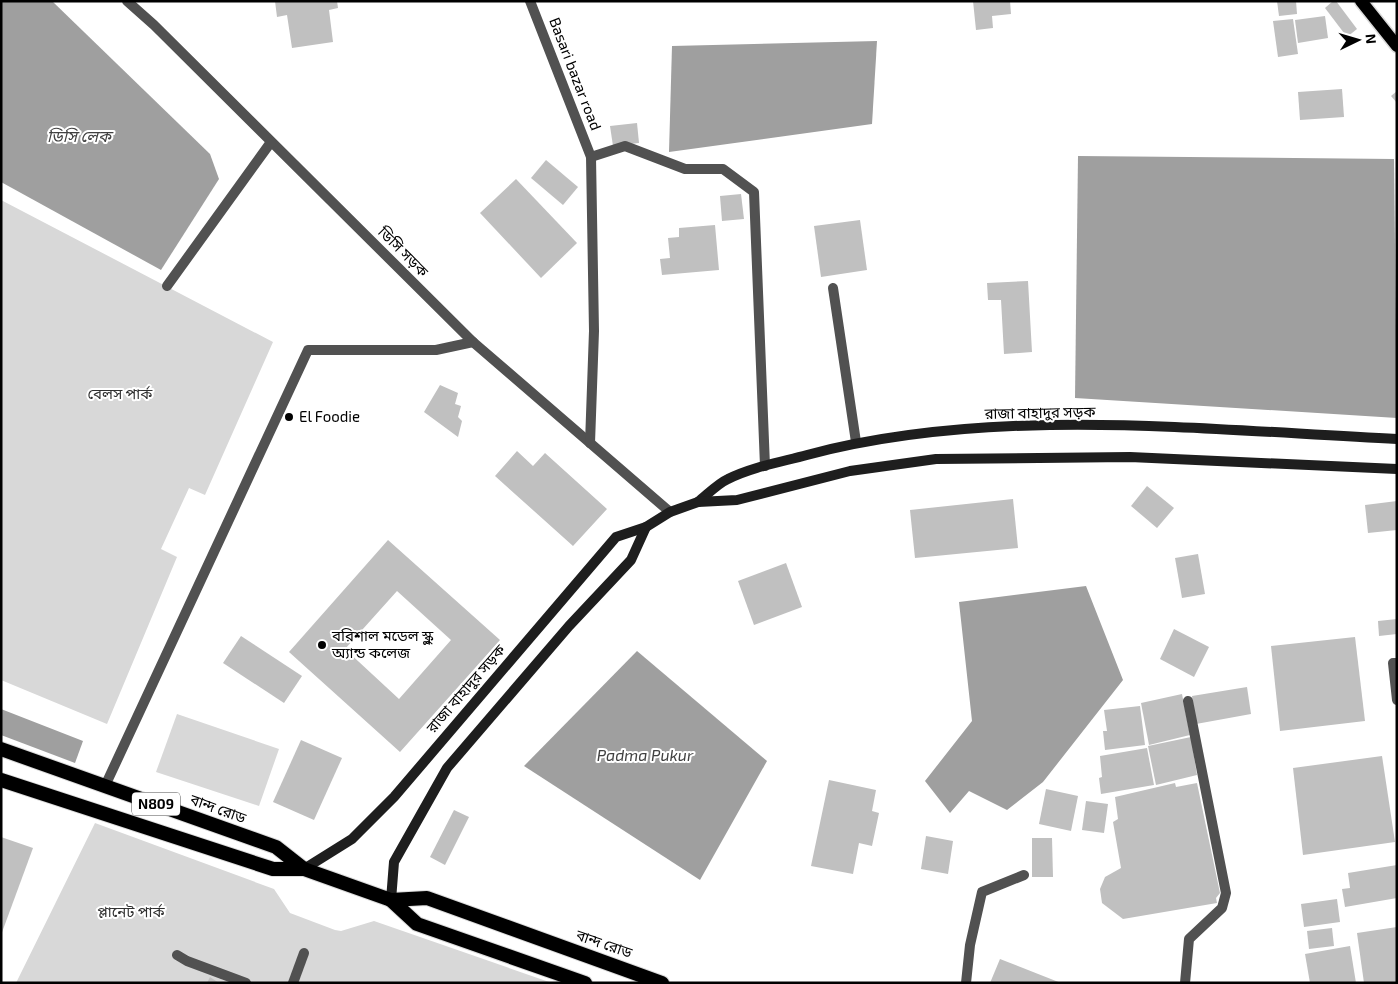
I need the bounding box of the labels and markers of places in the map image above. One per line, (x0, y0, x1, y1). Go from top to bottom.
place label: El Foodie (299, 407, 360, 425)
marker: El Foodie (283, 411, 295, 423)
place label: বরিশাল মডেল স্কুল অ্যান্ড কলেজ (331, 626, 433, 661)
marker: বরিশাল মডেল স্কুল অ্যান্ড কলেজ (316, 639, 328, 651)

